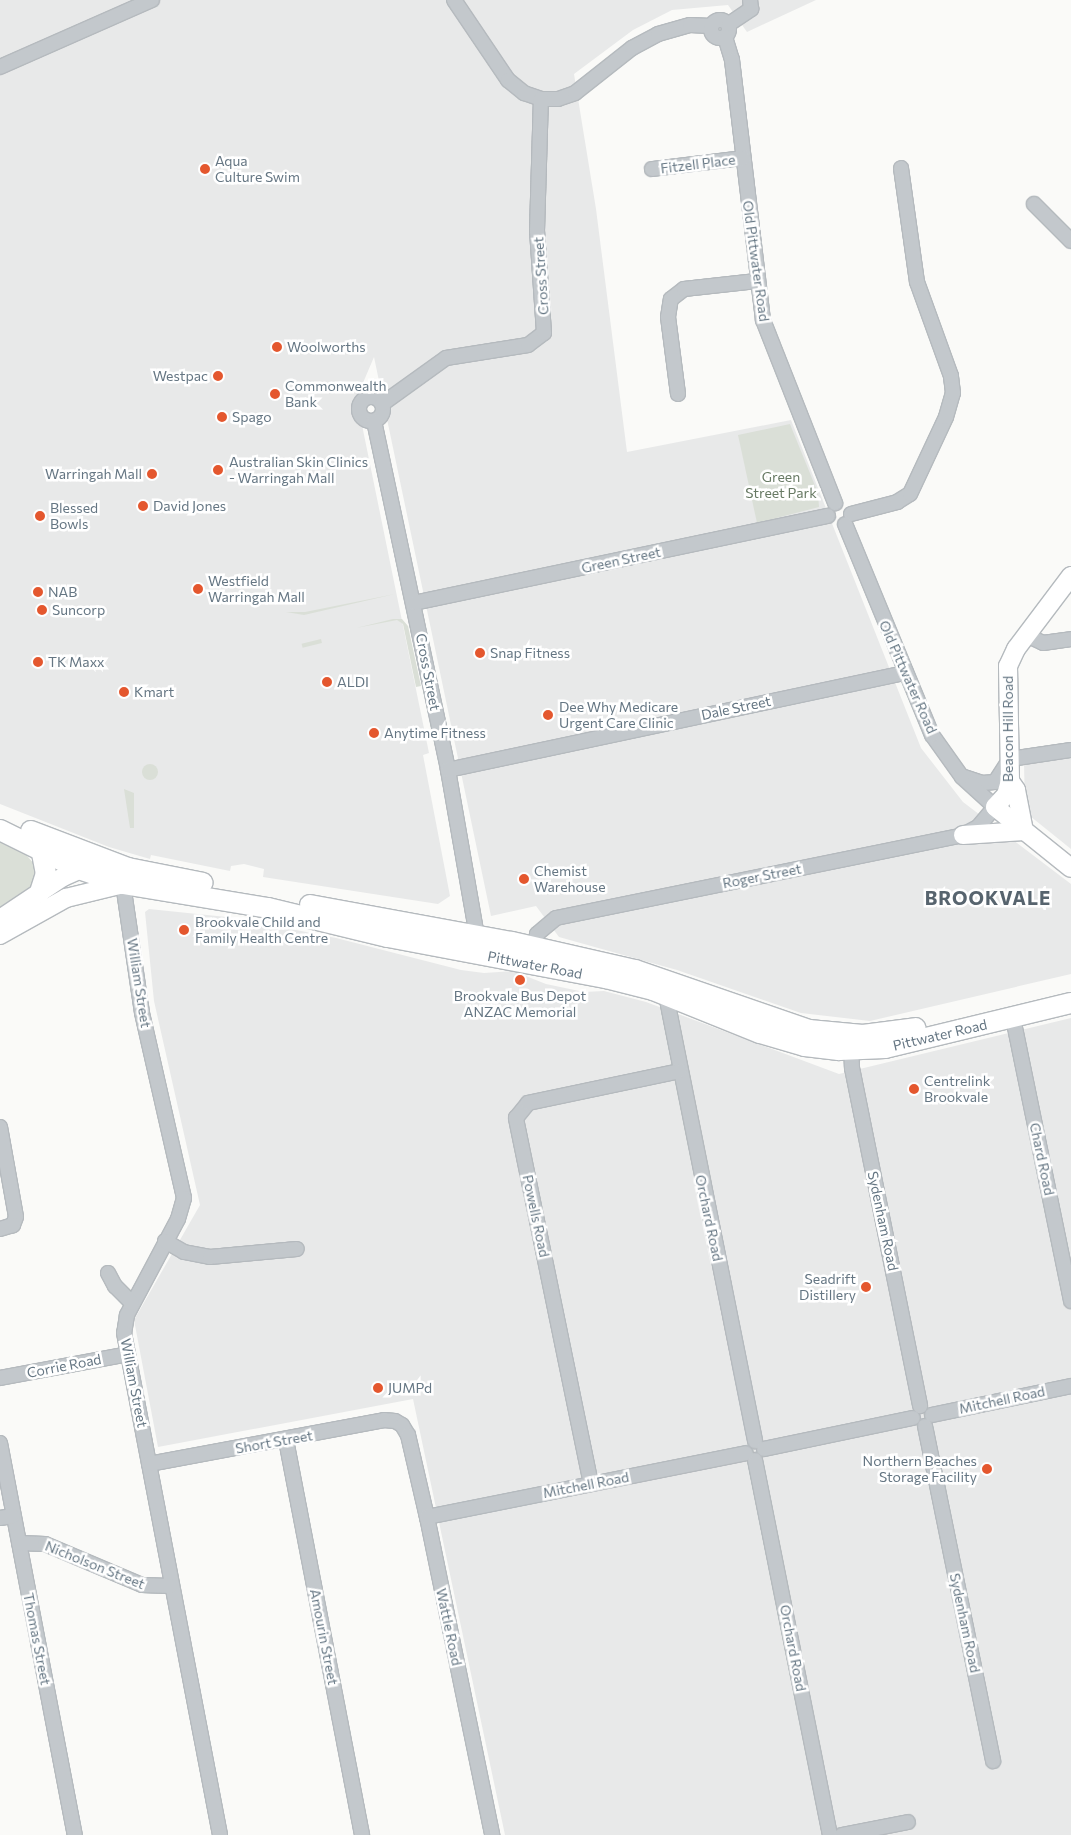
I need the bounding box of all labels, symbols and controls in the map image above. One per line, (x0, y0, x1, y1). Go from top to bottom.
street label: Fitzell Place (660, 151, 736, 177)
place label: Aqua Culture Swim (215, 153, 300, 186)
marker: Aqua Culture Swim (199, 163, 211, 175)
street label: Old Pittwater Road (739, 199, 773, 323)
street label: Cross Street (530, 236, 552, 316)
place label: Woolworths (287, 339, 366, 355)
marker: Woolworths (271, 341, 283, 353)
place label: Westpac (153, 368, 208, 384)
marker: Westpac (212, 370, 224, 382)
place label: Commonwealth Bank (285, 378, 387, 411)
marker: Commonwealth Bank (269, 388, 281, 400)
place label: Spago (232, 409, 272, 425)
marker: Spago (216, 411, 228, 423)
place label: Australian Skin Clinics - Warringah Mall (229, 454, 368, 487)
marker: Australian Skin Clinics - Warringah Mall (211, 463, 225, 477)
place label: Warringah Mall (45, 466, 142, 482)
marker: Warringah Mall (146, 468, 158, 480)
park label: Green Street Park (745, 469, 817, 502)
place label: David Jones (153, 498, 226, 514)
place label: Blessed Bowls (50, 500, 98, 532)
marker: David Jones (137, 500, 149, 512)
marker: Blessed Bowls (34, 510, 46, 522)
street label: Green Street (580, 543, 662, 577)
place label: Westfield Warringah Mall (208, 573, 305, 606)
marker: Westfield Warringah Mall (192, 583, 204, 595)
place label: NAB (48, 584, 77, 600)
marker: NAB (32, 586, 44, 598)
place label: Suncorp (52, 602, 105, 618)
marker: Suncorp (36, 604, 48, 616)
street label: Old Pittwater Road (876, 618, 940, 736)
street label: Cross Street (412, 632, 444, 712)
place label: Snap Fitness (490, 645, 570, 661)
marker: Snap Fitness (474, 647, 486, 659)
place label: TK Maxx (48, 654, 105, 670)
marker: TK Maxx (32, 656, 44, 668)
place label: ALDI (337, 674, 369, 690)
marker: ALDI (321, 676, 333, 688)
street label: Beacon Hill Road (1000, 676, 1016, 782)
place label: Kmart (134, 684, 174, 700)
marker: Kmart (118, 686, 130, 698)
street label: Dale Street (700, 692, 772, 724)
place label: Dee Why Medicare Urgent Care Clinic (559, 699, 678, 732)
marker: Dee Why Medicare Urgent Care Clinic (541, 708, 555, 722)
place label: Anytime Fitness (384, 725, 486, 741)
marker: Anytime Fitness (368, 727, 380, 739)
street label: Roger Street (721, 860, 803, 892)
place label: Chemist Warehouse (534, 863, 606, 896)
marker: Chemist Warehouse (518, 873, 530, 885)
district label: BROOKVALE (924, 887, 1052, 909)
place label: Brookvale Child and Family Health Centre (195, 914, 328, 946)
marker: Brookvale Child and Family Health Centre (177, 923, 191, 937)
street label: William Street (124, 937, 154, 1029)
street label: Pittwater Road (486, 948, 584, 982)
marker: Brookvale Bus Depot ANZAC Memorial (514, 974, 526, 986)
place label: Brookvale Bus Depot ANZAC Memorial (454, 988, 586, 1020)
street label: Pittwater Road (891, 1016, 989, 1054)
place label: Centrelink Brookvale (924, 1073, 990, 1106)
marker: Centrelink Brookvale (908, 1083, 920, 1095)
street label: Chard Road (1026, 1121, 1058, 1197)
street label: Sydenham Road (864, 1170, 902, 1272)
street label: Powells Road (519, 1173, 553, 1259)
street label: Orchard Road (692, 1173, 726, 1263)
place label: Seadrift Distillery (799, 1271, 856, 1304)
marker: Seadrift Distillery (860, 1281, 872, 1293)
street label: William Street (117, 1337, 151, 1429)
street label: Corrie Road (25, 1351, 103, 1381)
place label: JUMPd (388, 1380, 432, 1396)
marker: JUMPd (372, 1382, 384, 1394)
street label: Mitchell Road (957, 1383, 1047, 1417)
street label: Short Street (234, 1427, 314, 1457)
place label: Northern Beaches Storage Facility (863, 1453, 977, 1485)
marker: Northern Beaches Storage Facility (981, 1463, 993, 1475)
street label: Mitchell Road (541, 1468, 631, 1502)
street label: Nicholson Street (43, 1537, 147, 1593)
street label: Sydenham Road (946, 1572, 984, 1674)
street label: Wattle Road (433, 1587, 465, 1667)
street label: Amourin Street (306, 1588, 342, 1686)
street label: Thomas Street (20, 1591, 54, 1687)
street label: Orchard Road (776, 1603, 810, 1693)

